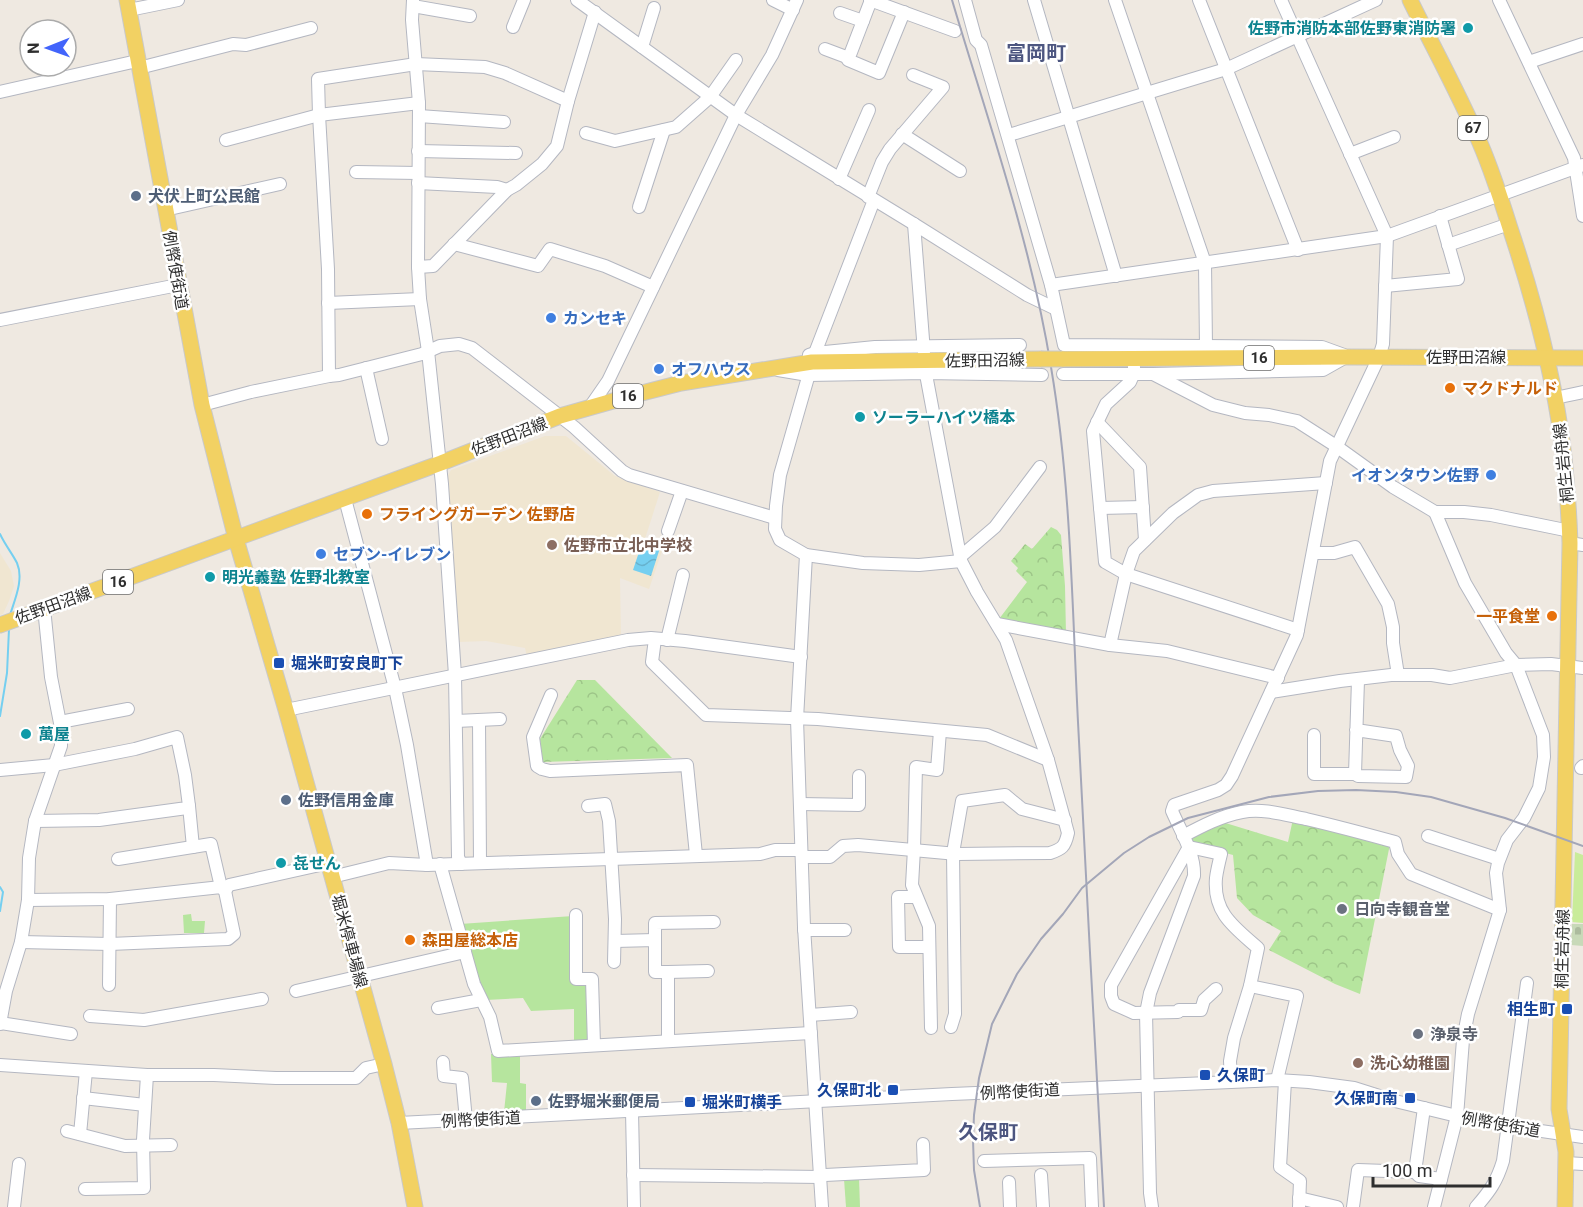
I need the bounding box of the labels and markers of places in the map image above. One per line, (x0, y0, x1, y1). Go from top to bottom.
place label: 佐野市消防本部佐野東消防署 (1247, 19, 1456, 38)
marker: 佐野市消防本部佐野東消防署 (1461, 21, 1475, 35)
place label: 犬伏上町公民館 (148, 187, 260, 206)
marker: 犬伏上町公民館 (129, 189, 143, 203)
place label: カンセキ (563, 309, 627, 328)
marker: カンセキ (544, 311, 558, 325)
place label: オフハウス (671, 360, 751, 379)
marker: オフハウス (652, 362, 666, 376)
place label: マクドナルド (1462, 379, 1558, 398)
marker: マクドナルド (1443, 381, 1457, 395)
place label: ソーラーハイツ橋本 (872, 408, 1015, 427)
marker: ソーラーハイツ橋本 (853, 410, 867, 424)
place label: イオンタウン佐野 (1351, 466, 1479, 485)
marker: イオンタウン佐野 (1484, 468, 1498, 482)
place label: フライングガーデン 佐野店 (379, 505, 575, 524)
marker: フライングガーデン 佐野店 (360, 507, 374, 521)
place label: 佐野市立北中学校 (563, 536, 692, 555)
marker: 佐野市立北中学校 (545, 538, 559, 552)
place label: セブン-イレブン (333, 545, 451, 564)
marker: セブン-イレブン (314, 547, 328, 561)
place label: 明光義塾 佐野北教室 (222, 568, 370, 587)
marker: 明光義塾 佐野北教室 (203, 570, 217, 584)
place label: 一平食堂 (1476, 607, 1540, 626)
marker: 一平食堂 (1545, 609, 1559, 623)
place label: 堀米町安良町下 (291, 654, 403, 673)
marker: 堀米町安良町下 (272, 656, 286, 670)
place label: 萬屋 (38, 725, 70, 744)
marker: 萬屋 (19, 727, 33, 741)
place label: 佐野信用金庫 (297, 791, 394, 810)
marker: 佐野信用金庫 (279, 793, 293, 807)
place label: 㐂せん (293, 854, 341, 873)
marker: 㐂せん (274, 856, 288, 870)
place label: 日向寺観音堂 (1354, 900, 1450, 919)
marker: 日向寺観音堂 (1335, 902, 1349, 916)
place label: 森田屋総本店 (422, 931, 518, 950)
marker: 森田屋総本店 (403, 933, 417, 947)
place label: 相生町 (1507, 1000, 1555, 1019)
marker: 相生町 (1560, 1002, 1574, 1016)
place label: 浄泉寺 (1430, 1025, 1478, 1044)
marker: 浄泉寺 (1411, 1027, 1425, 1041)
place label: 洗心幼稚園 (1370, 1054, 1450, 1073)
marker: 洗心幼稚園 (1351, 1056, 1365, 1070)
place label: 久保町 (1217, 1066, 1265, 1085)
marker: 久保町 (1198, 1068, 1212, 1082)
place label: 久保町北 (817, 1081, 881, 1100)
marker: 久保町北 (886, 1083, 900, 1097)
place label: 久保町南 (1334, 1089, 1398, 1108)
marker: 久保町南 (1403, 1091, 1417, 1105)
place label: 佐野堀米郵便局 (547, 1092, 660, 1111)
place label: 堀米町横手 (702, 1093, 782, 1112)
marker: 佐野堀米郵便局 (529, 1094, 543, 1108)
marker: 堀米町横手 (683, 1095, 697, 1109)

